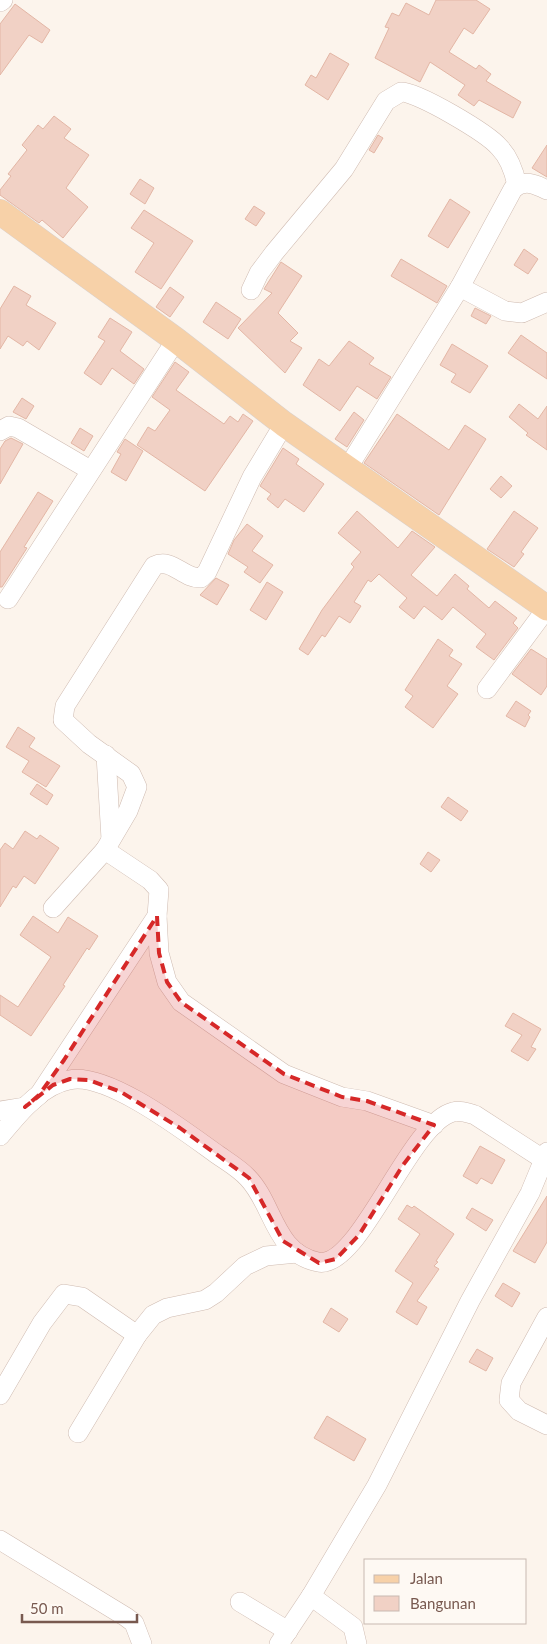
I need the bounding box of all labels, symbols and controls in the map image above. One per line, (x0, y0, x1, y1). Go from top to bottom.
legend (364, 1559, 527, 1624)
text: Jalan (410, 1569, 443, 1587)
scale bar (22, 1592, 138, 1624)
text: Bangunan (410, 1594, 476, 1612)
text: 50 m (30, 1599, 64, 1617)

